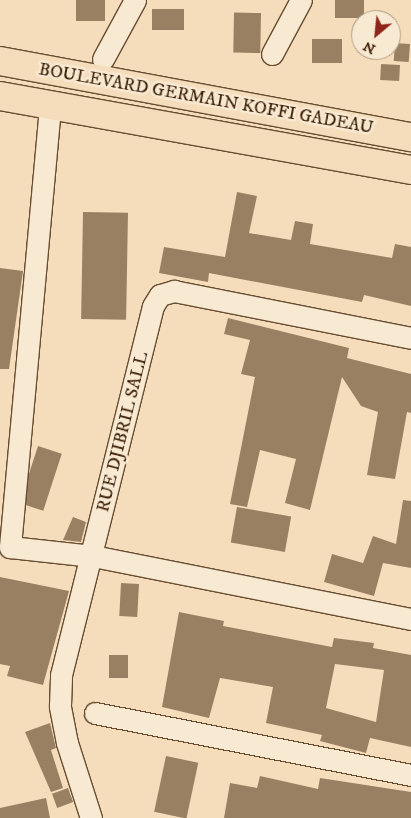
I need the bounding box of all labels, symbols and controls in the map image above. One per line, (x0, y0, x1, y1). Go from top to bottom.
north arrow (351, 10, 401, 60)
text: N (360, 37, 379, 58)
street label: BOULEVARD GERMAIN KOFFI GADEAU (37, 59, 375, 139)
street label: RUE DJIBRIL SALL (93, 350, 153, 514)

